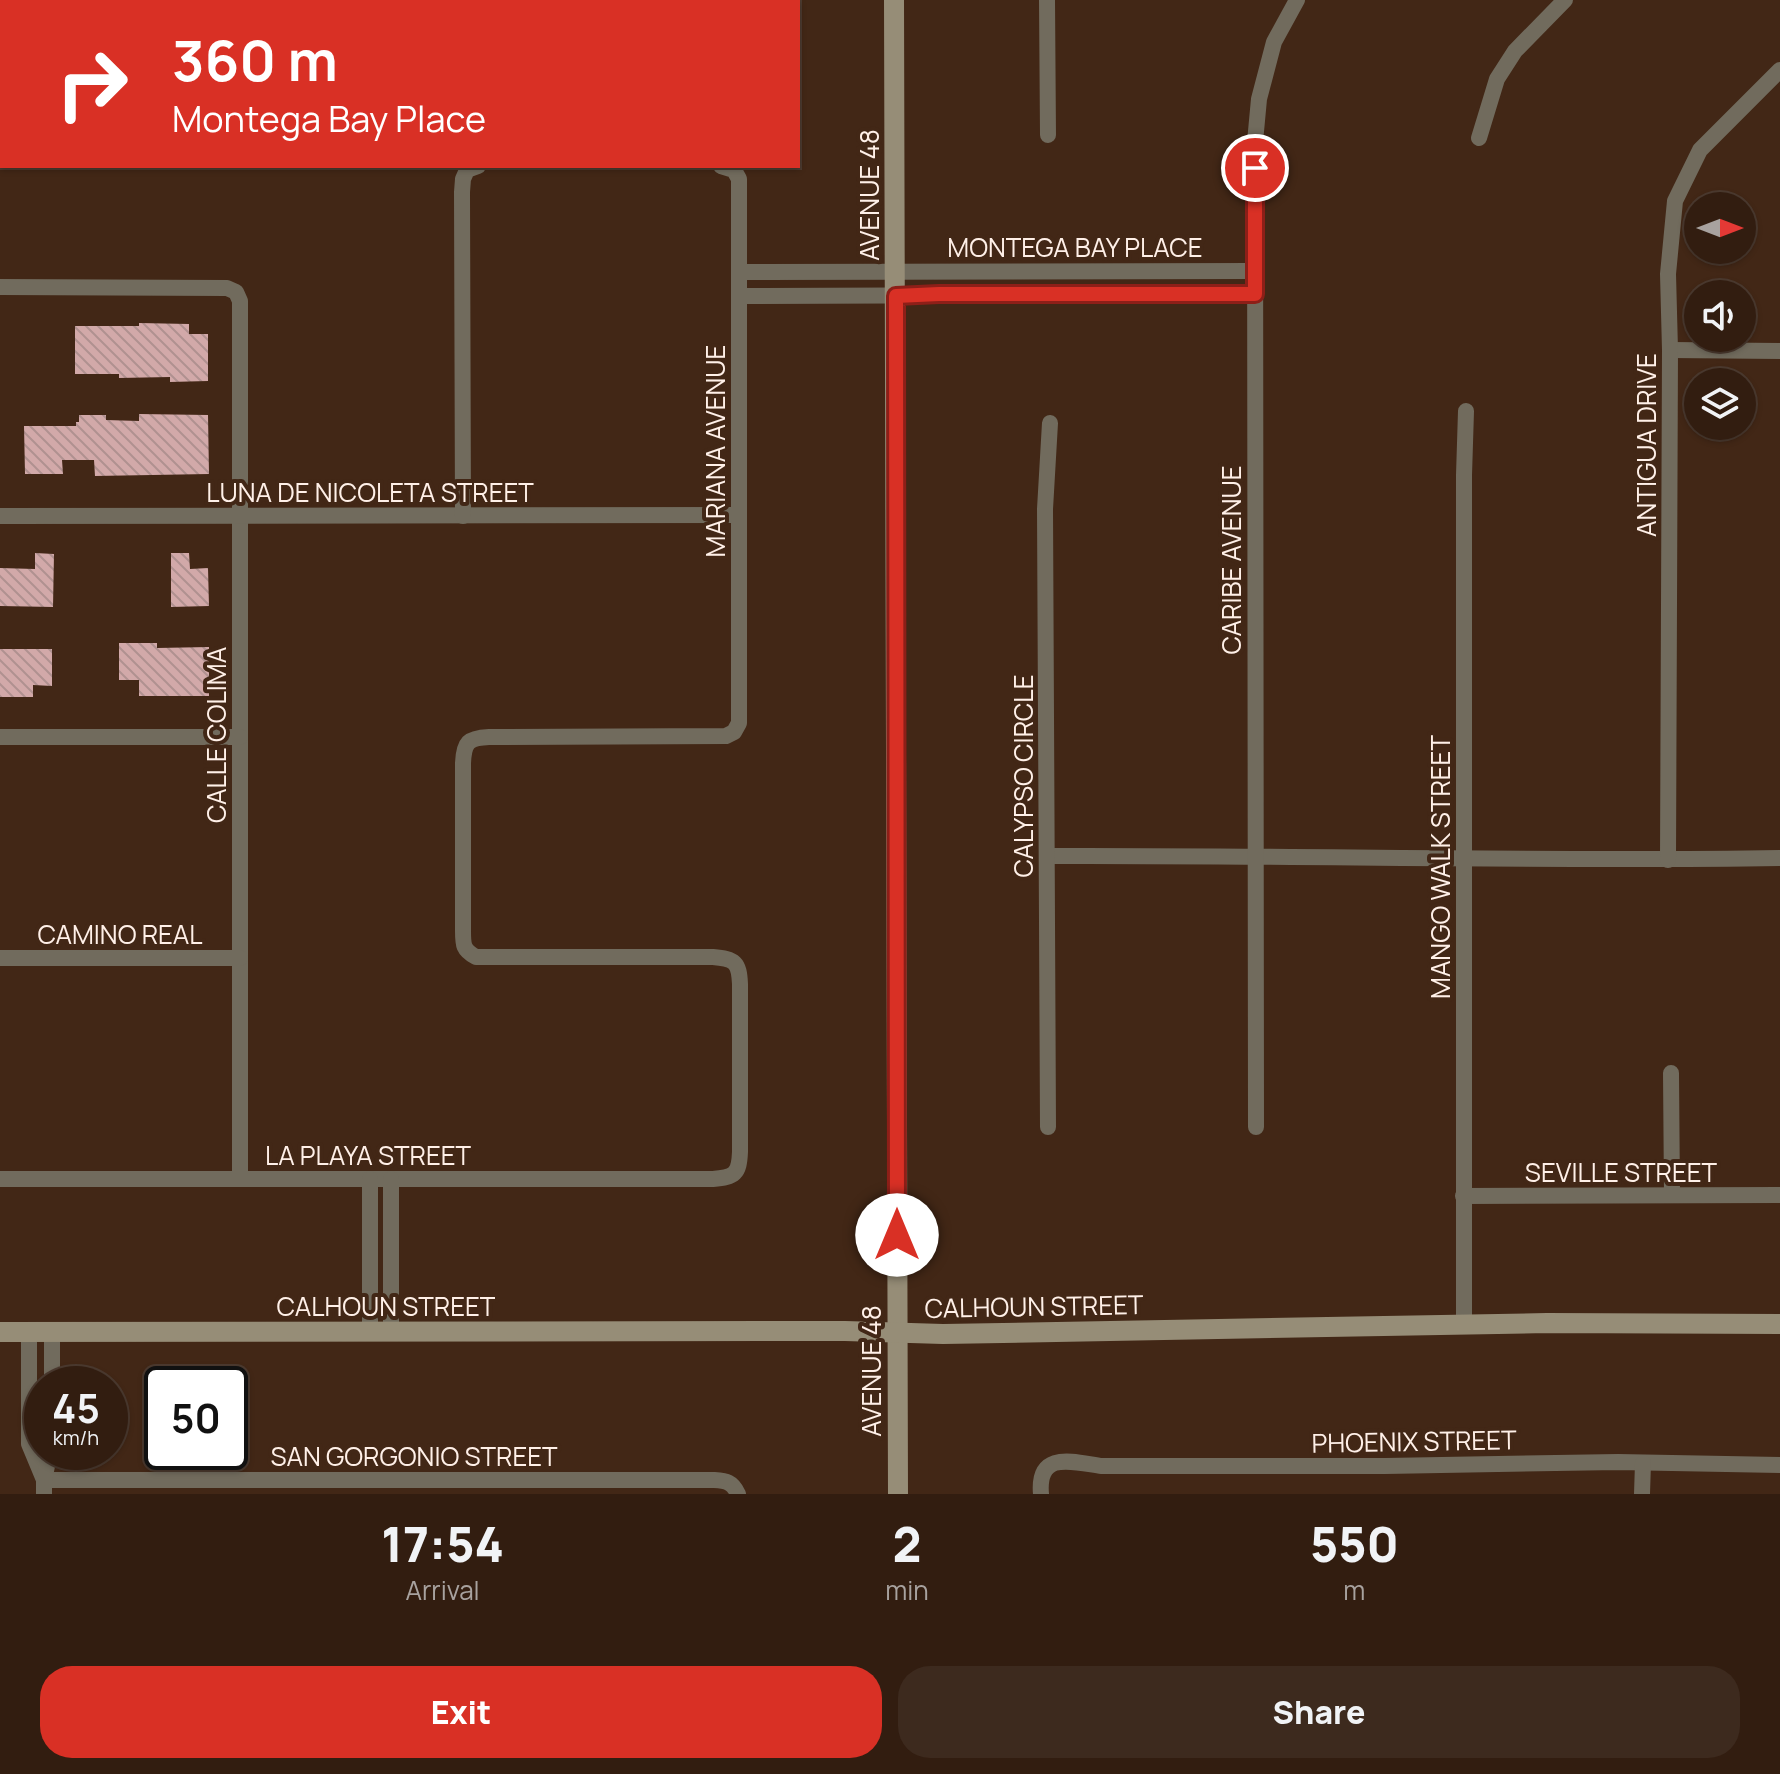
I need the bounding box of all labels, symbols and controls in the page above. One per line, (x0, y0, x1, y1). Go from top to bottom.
text: 360 m (172, 21, 338, 98)
icon: right (40, 32, 144, 136)
text: Montega Bay Place (172, 94, 486, 143)
street label: AVENUE 48 (851, 129, 887, 261)
pin (1221, 134, 1289, 202)
icon: arrive (1233, 146, 1277, 190)
north arrow (1684, 192, 1756, 264)
map controls (1684, 192, 1756, 440)
street label: MONTEGA BAY PLACE (947, 229, 1203, 265)
button: sound (1684, 280, 1756, 352)
street label: MARIANA AVENUE (697, 345, 733, 557)
street label: ANTIGUA DRIVE (1628, 353, 1664, 537)
button: layers (1684, 368, 1756, 440)
street label: CARIBE AVENUE (1213, 465, 1249, 655)
street label: LUNA DE NICOLETA STREET (206, 474, 534, 510)
street label: CALLE COLIMA (198, 647, 234, 823)
street label: CALYPSO CIRCLE (1005, 675, 1041, 877)
street label: MANGO WALK STREET (1422, 735, 1458, 999)
street label: CAMINO REAL (37, 916, 203, 952)
street label: LA PLAYA STREET (265, 1137, 472, 1173)
street label: SEVILLE STREET (1525, 1154, 1718, 1190)
position arrow (855, 1193, 939, 1277)
street label: CALHOUN STREET (924, 1286, 1144, 1326)
street label: CALHOUN STREET (277, 1288, 496, 1324)
street label: AVENUE 48 (853, 1305, 889, 1437)
speed limit sign: 50 (144, 1366, 248, 1470)
text: 45 (52, 1380, 100, 1435)
street label: PHOENIX STREET (1311, 1421, 1517, 1461)
text: km/h (53, 1424, 99, 1451)
street label: SAN GORGONIO STREET (270, 1438, 558, 1474)
text: 17:54 (381, 1511, 504, 1576)
text: 2 (892, 1511, 921, 1576)
text: 550 (1310, 1511, 1399, 1576)
text: Arrival (405, 1572, 480, 1608)
text: min (885, 1572, 929, 1608)
text: m (1343, 1572, 1365, 1608)
button: Exit (40, 1666, 882, 1758)
button: Share (898, 1666, 1740, 1758)

